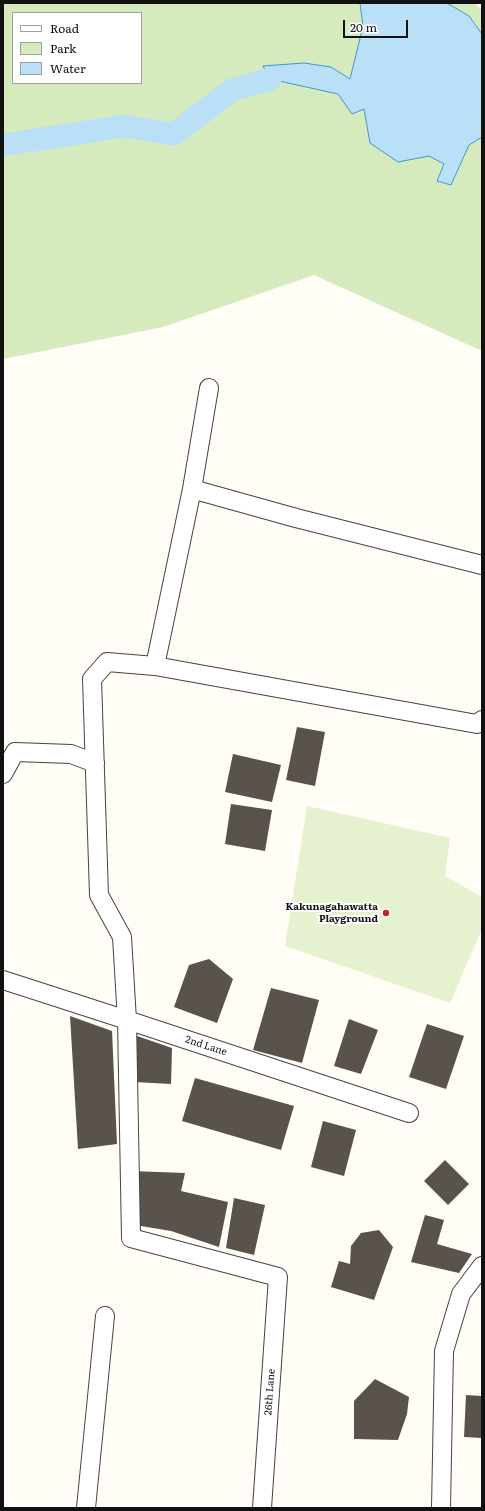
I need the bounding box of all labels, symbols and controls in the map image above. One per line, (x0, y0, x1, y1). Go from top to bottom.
legend (12, 12, 142, 84)
scale bar (345, 12, 410, 38)
text: 20 m (350, 18, 377, 36)
text: Road (50, 19, 79, 37)
text: Park (50, 39, 76, 57)
text: Water (50, 59, 86, 77)
place label: Kakunagahawatta Playground (286, 901, 378, 924)
marker: Kakunagahawatta Playground (381, 908, 391, 918)
street label: 2nd Lane (184, 1034, 228, 1058)
street label: 26th Lane (262, 1368, 278, 1416)

